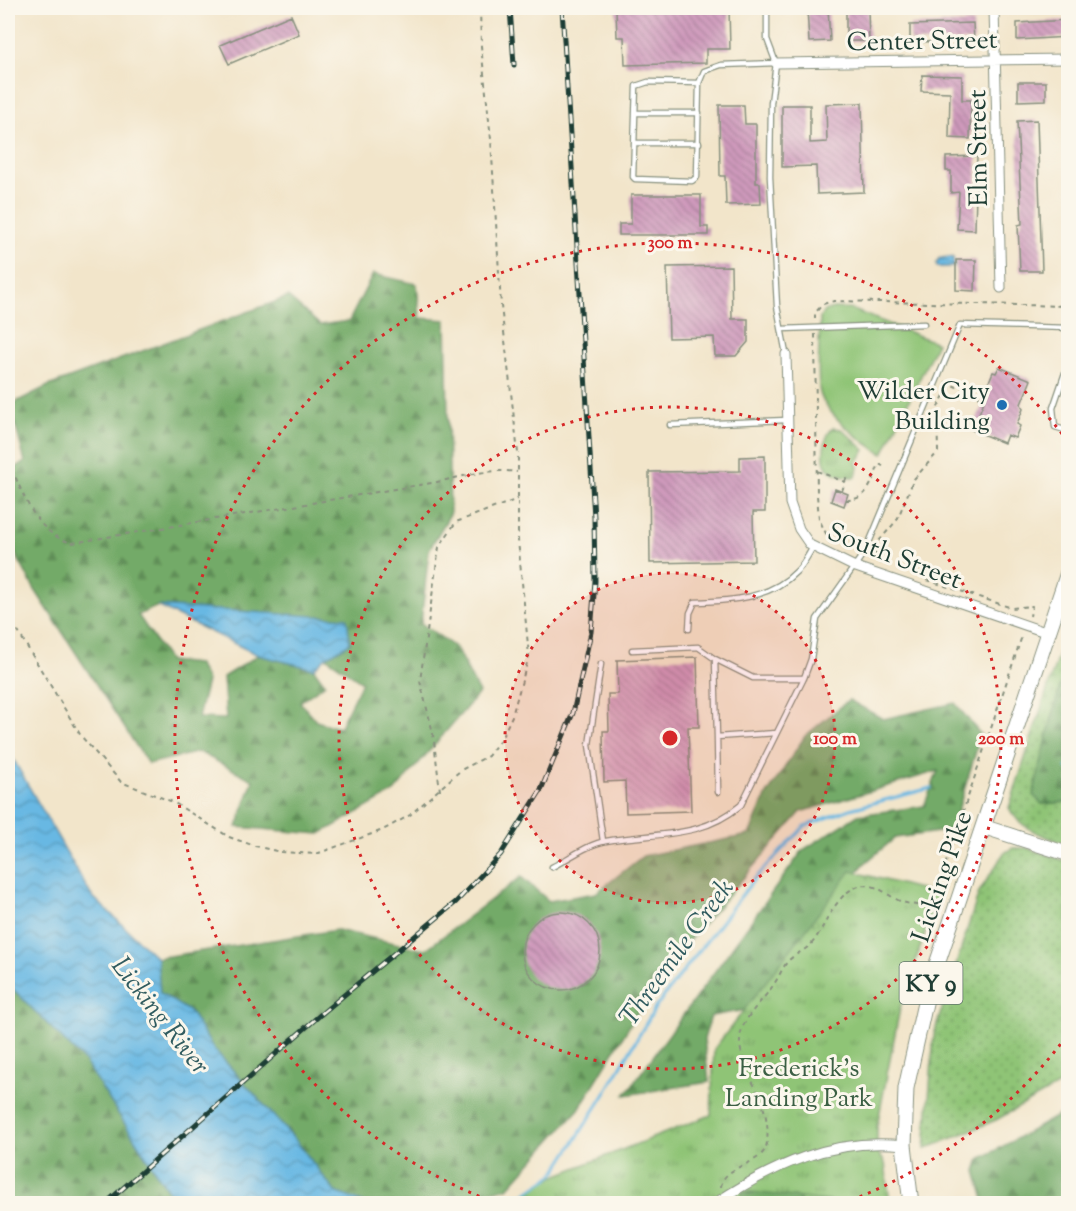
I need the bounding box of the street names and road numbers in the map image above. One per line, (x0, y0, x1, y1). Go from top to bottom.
street label: Center Street (846, 23, 998, 62)
street label: Elm Street (960, 89, 999, 207)
street label: South Street (821, 515, 967, 600)
street label: Licking Pike (904, 806, 983, 948)
road number: KY 9 (900, 962, 962, 1004)

